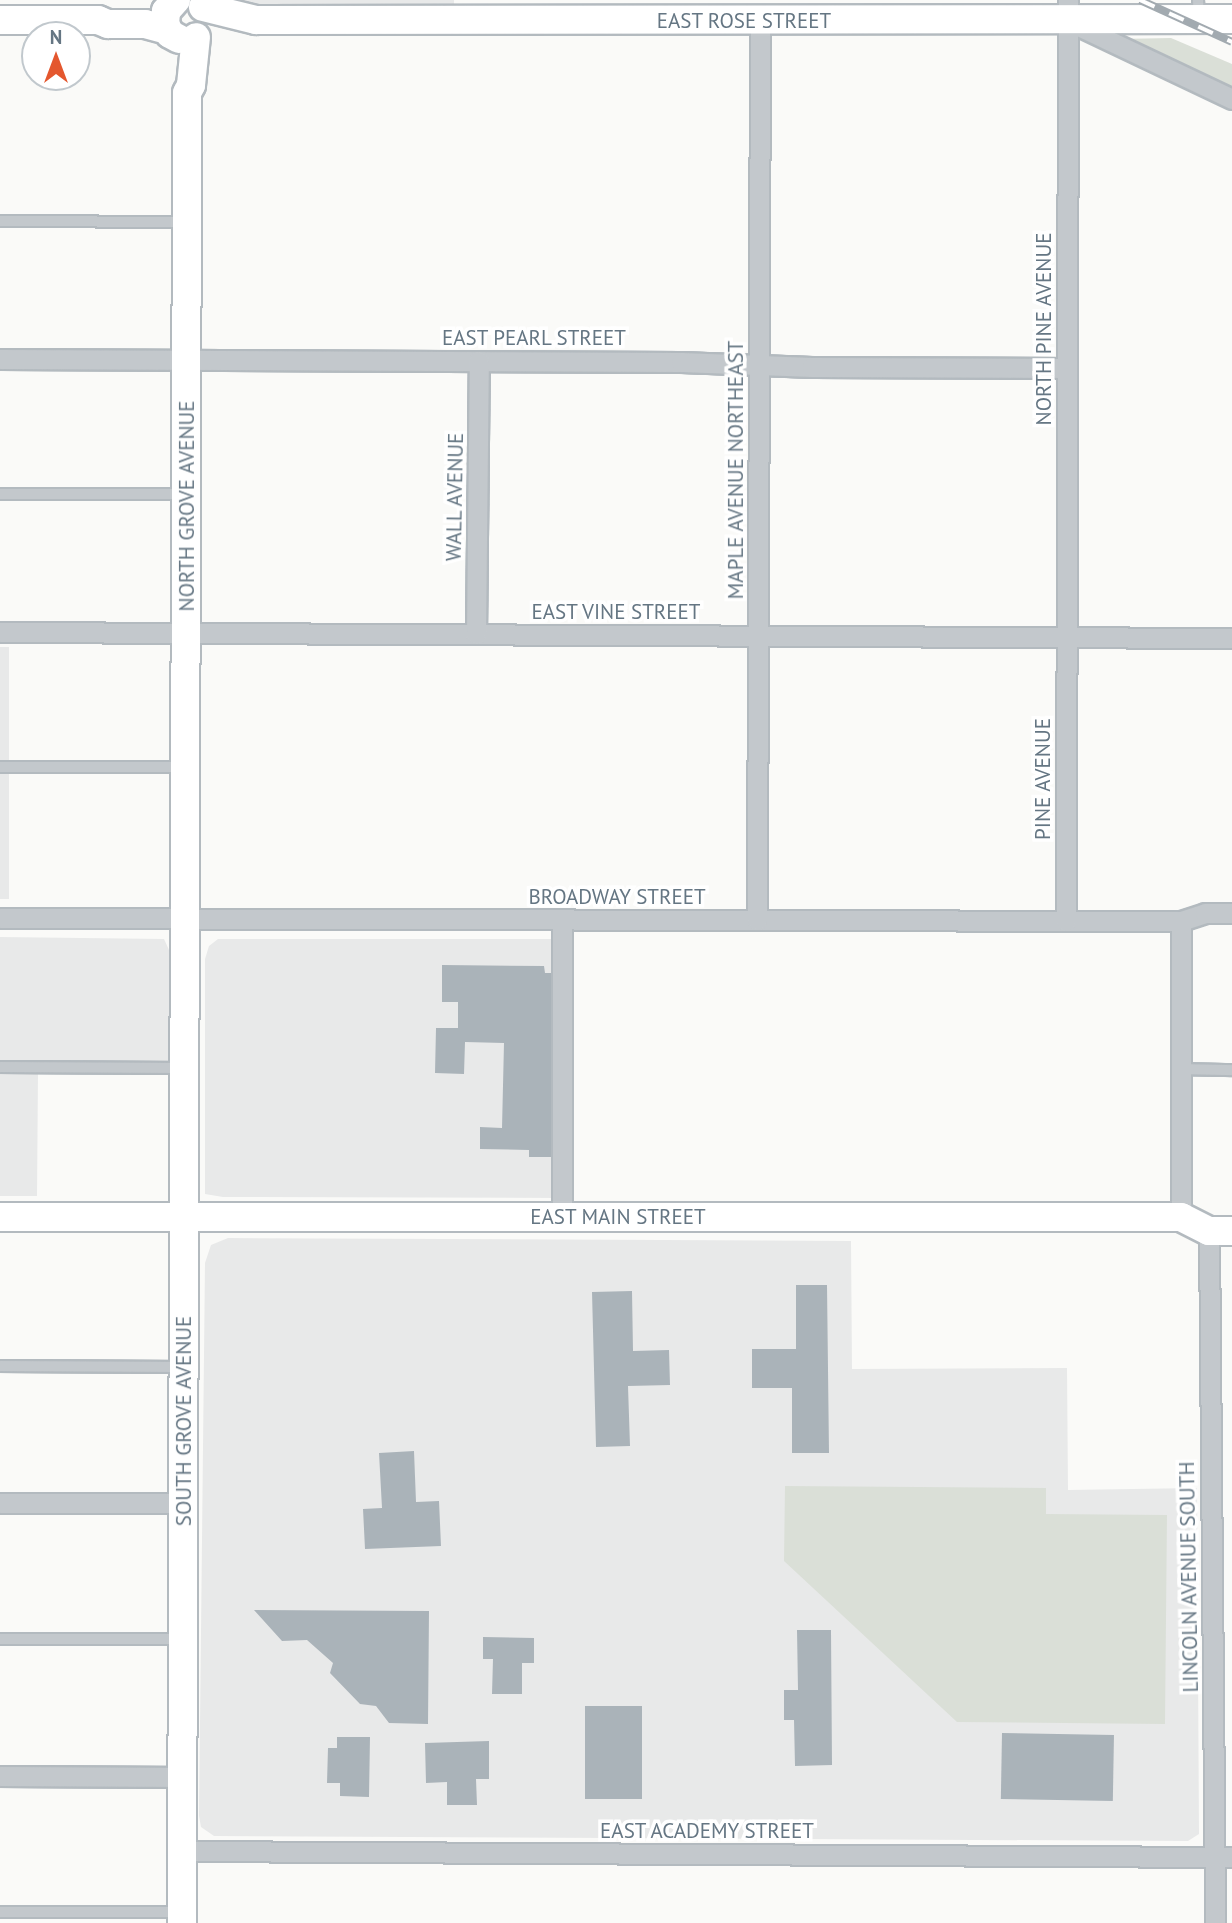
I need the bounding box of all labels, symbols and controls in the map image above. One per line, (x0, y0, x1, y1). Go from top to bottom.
street label: EAST ROSE STREET (656, 8, 832, 34)
north arrow (21, 21, 91, 91)
text: N (50, 25, 62, 49)
street label: NORTH PINE AVENUE (1031, 232, 1057, 426)
street label: EAST PEARL STREET (441, 325, 627, 351)
street label: MAPLE AVENUE NORTHEAST (723, 340, 749, 600)
street label: NORTH GROVE AVENUE (174, 400, 200, 612)
street label: WALL AVENUE (441, 432, 469, 562)
street label: EAST VINE STREET (531, 599, 701, 625)
street label: PINE AVENUE (1030, 718, 1056, 840)
street label: BROADWAY STREET (528, 884, 706, 910)
street label: EAST MAIN STREET (530, 1204, 706, 1230)
street label: SOUTH GROVE AVENUE (171, 1315, 197, 1527)
street label: LINCOLN AVENUE SOUTH (1174, 1461, 1204, 1693)
street label: EAST ACADEMY STREET (599, 1818, 815, 1844)

